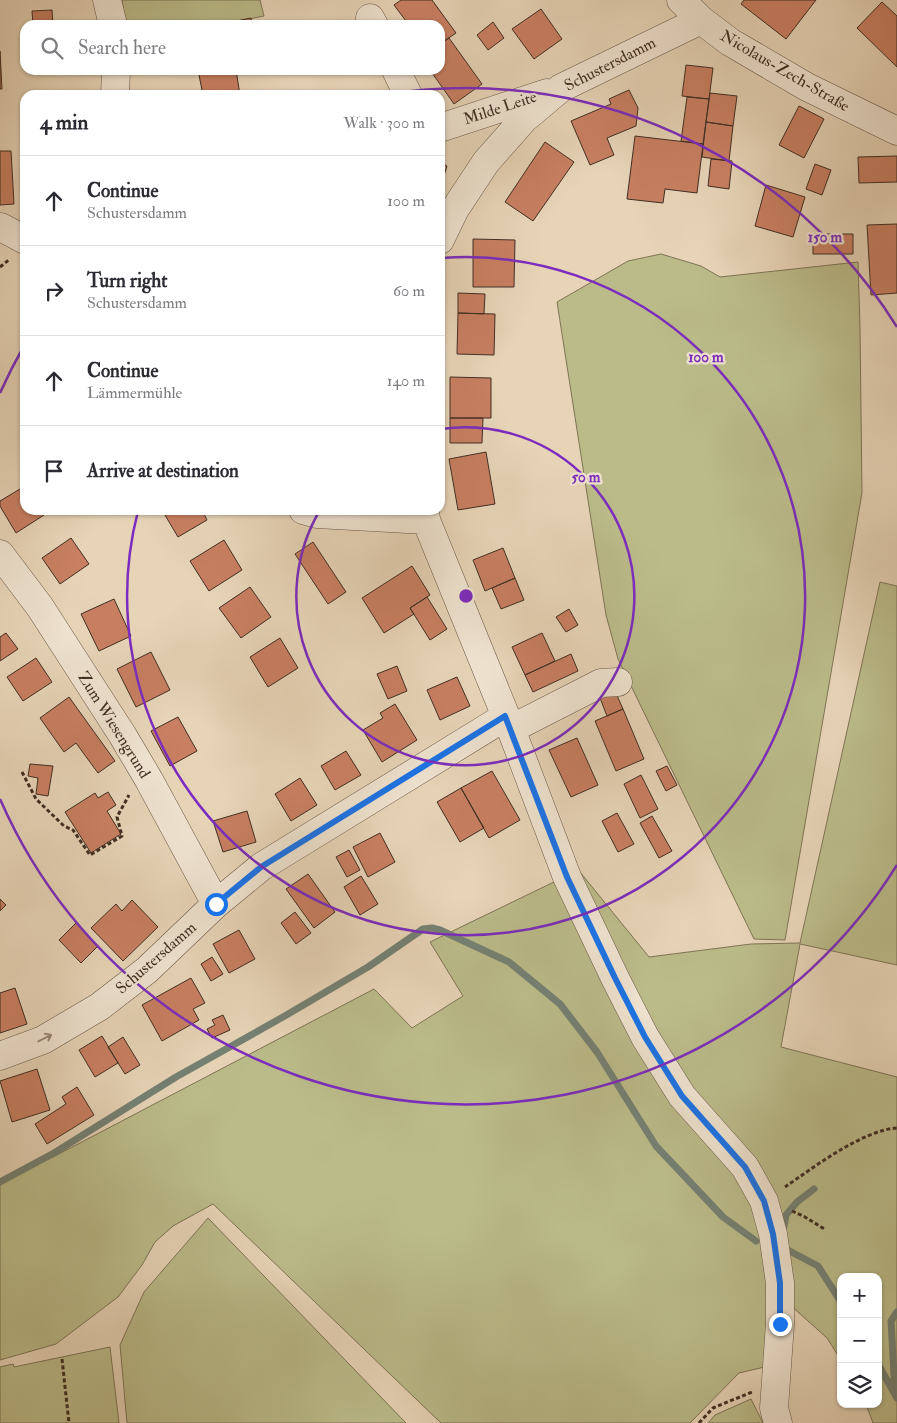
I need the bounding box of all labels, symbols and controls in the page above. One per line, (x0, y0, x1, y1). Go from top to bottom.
search box (20, 20, 445, 75)
street label: Nicolaus-Zech-Straße (717, 26, 853, 116)
street label: Schustersdamm (561, 32, 660, 96)
icon: search (38, 34, 66, 62)
text: Search here (78, 36, 166, 60)
street label: Milde Leite (461, 87, 540, 129)
text: 4 min (40, 109, 88, 136)
text: Walk · 300 m (344, 113, 425, 133)
text: Continue (87, 179, 158, 203)
icon: ahead (40, 187, 68, 215)
text: 100 m (387, 191, 425, 211)
text: Schustersdamm (87, 203, 187, 223)
text: 150 m (808, 228, 842, 247)
text: Turn right (87, 269, 167, 293)
icon: right (40, 277, 68, 305)
text: 60 m (393, 281, 425, 301)
text: Schustersdamm (87, 293, 187, 313)
text: 100 m (688, 348, 724, 367)
text: Continue (87, 359, 158, 383)
icon: ahead (40, 367, 68, 395)
text: 140 m (387, 371, 425, 391)
text: Lämmermühle (87, 383, 182, 403)
icon: arrive (40, 457, 68, 485)
text: Arrive at destination (87, 459, 239, 483)
text: 50 m (572, 468, 601, 487)
centre of rings (457, 587, 475, 605)
street label: Zum Wiesengrund (73, 668, 155, 782)
route start (205, 893, 228, 916)
street label: Schustersdamm (112, 917, 201, 998)
one-way arrow (37, 1033, 52, 1042)
map controls (837, 1273, 882, 1408)
button: + (837, 1273, 882, 1318)
route end (769, 1313, 792, 1336)
button: − (837, 1318, 882, 1363)
button: layers (837, 1363, 882, 1408)

